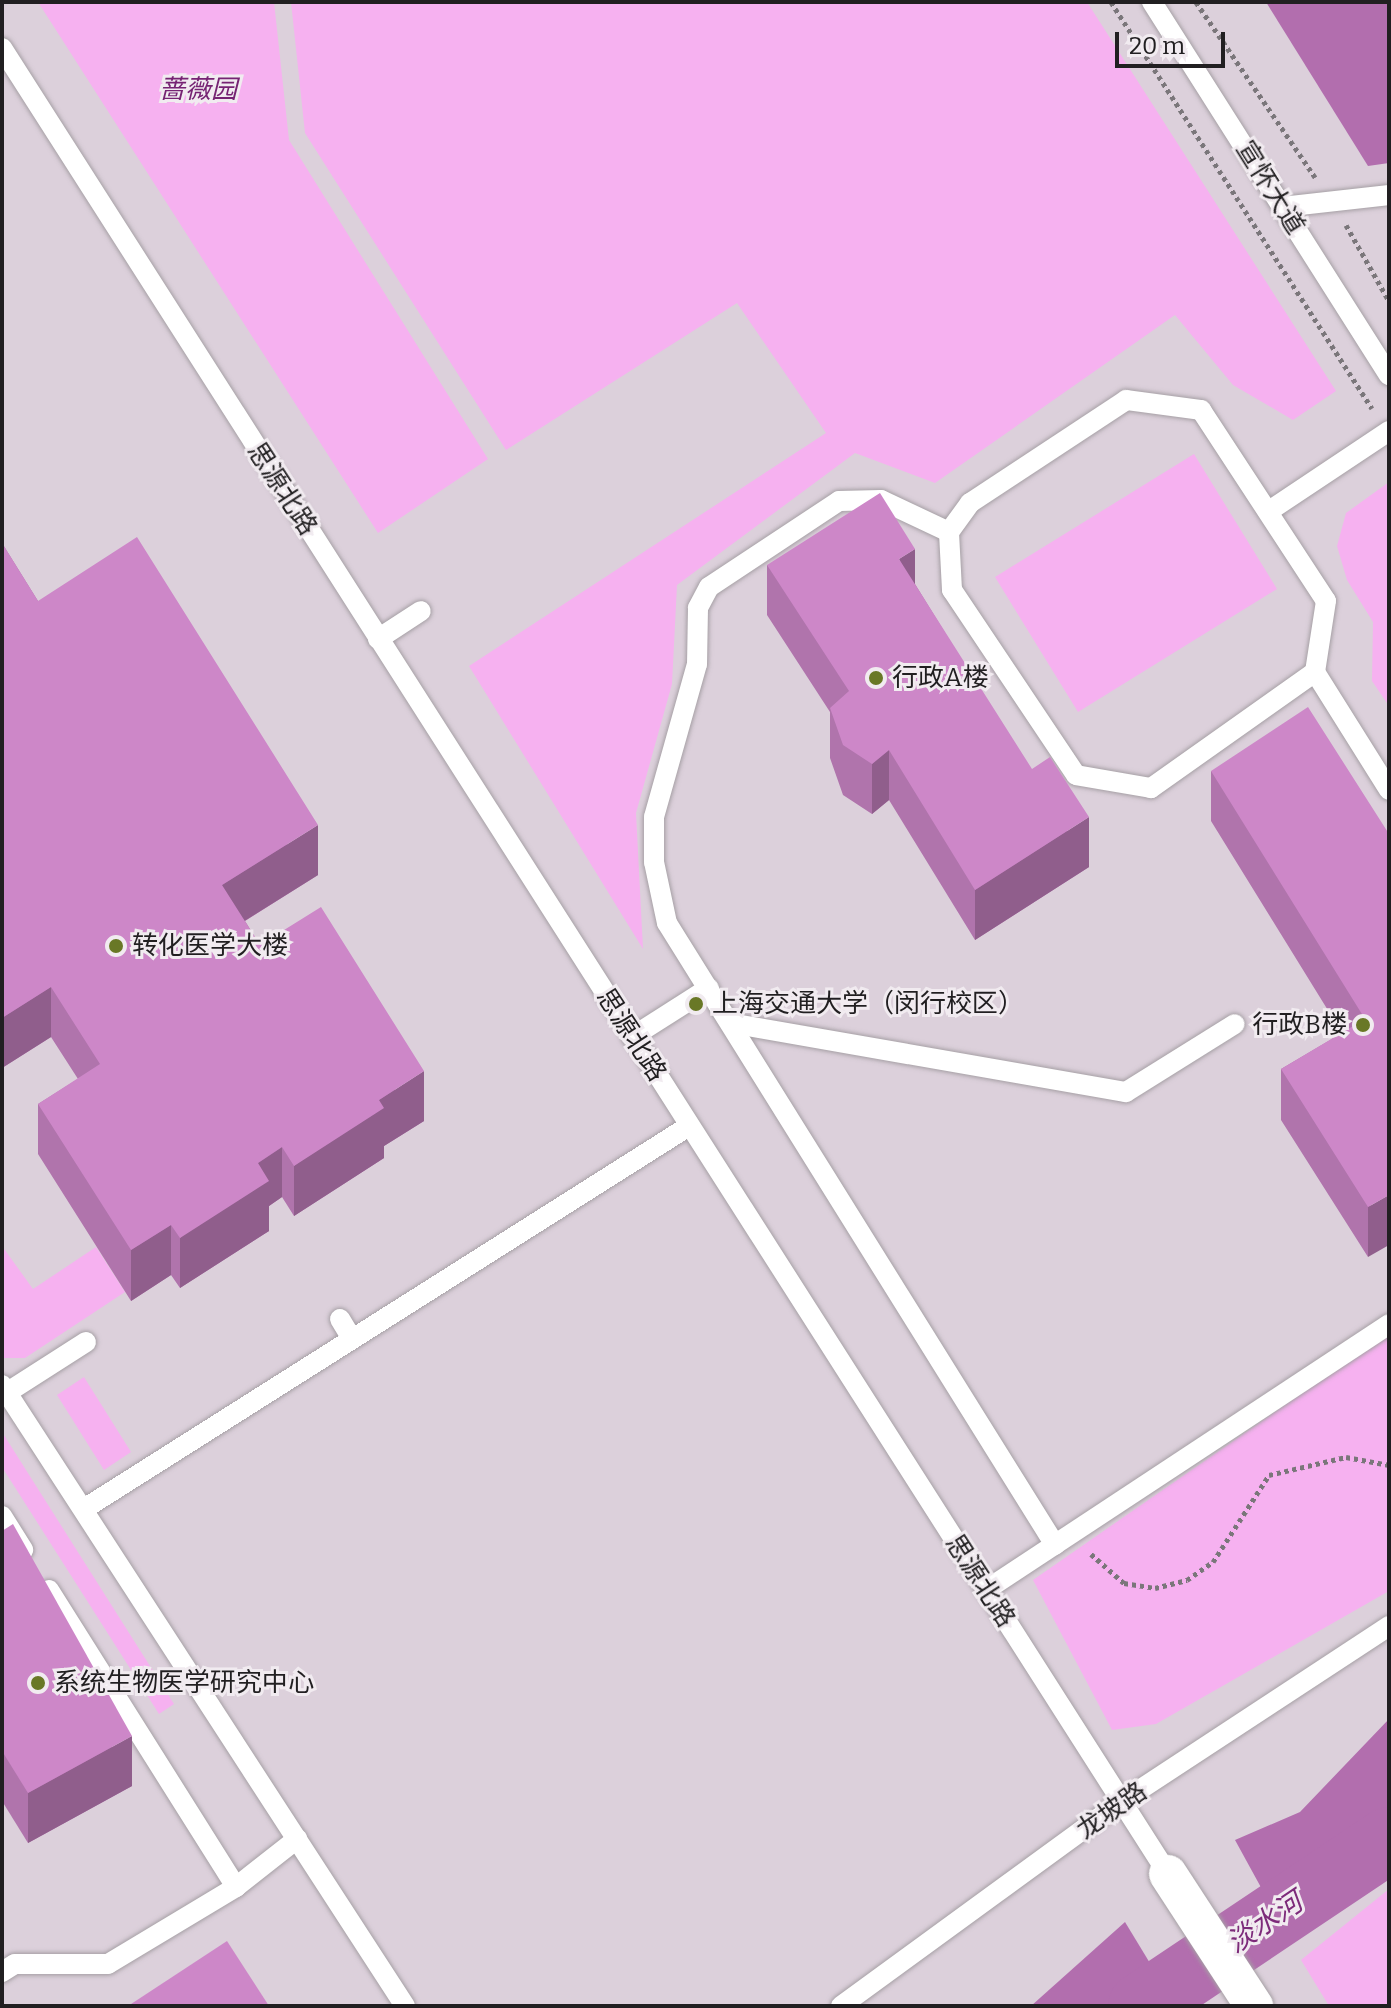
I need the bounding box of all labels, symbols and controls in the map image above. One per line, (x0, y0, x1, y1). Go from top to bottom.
scale bar (1119, 16, 1229, 66)
text: 20 m (1129, 32, 1185, 60)
park label: 蔷薇园 (159, 74, 237, 106)
street label: 宣怀大道 (1229, 136, 1311, 240)
street label: 思源北路 (241, 437, 323, 541)
place label: 行政A楼 (892, 662, 988, 694)
marker: 行政A楼 (867, 669, 885, 687)
place label: 转化医学大楼 (132, 930, 288, 962)
marker: 转化医学大楼 (107, 937, 125, 955)
street label: 思源北路 (590, 983, 672, 1087)
place label: 上海交通大学（闵行校区） (712, 988, 1024, 1020)
marker: 上海交通大学（闵行校区） (687, 995, 705, 1013)
place label: 行政B楼 (1252, 1009, 1347, 1041)
marker: 行政B楼 (1354, 1016, 1372, 1034)
street label: 思源北路 (939, 1529, 1021, 1633)
place label: 系统生物医学研究中心 (54, 1667, 314, 1699)
marker: 系统生物医学研究中心 (29, 1674, 47, 1692)
street label: 龙坡路 (1071, 1776, 1153, 1846)
water label: 淡水河 (1221, 1886, 1309, 1960)

